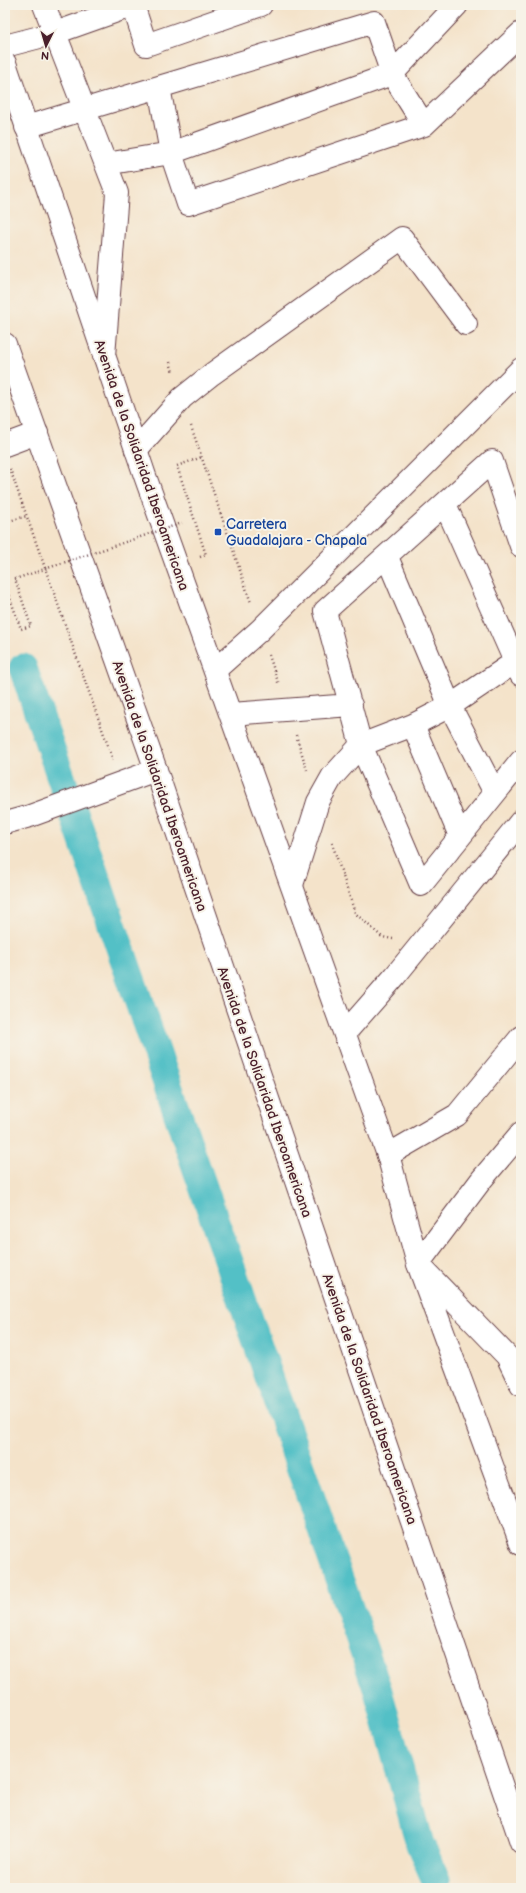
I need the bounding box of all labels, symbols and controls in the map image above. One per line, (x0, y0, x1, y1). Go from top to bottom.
north arrow (26, 26, 66, 66)
text: N (40, 49, 50, 62)
street label: Avenida de la Solidaridad Iberoamericana (91, 338, 193, 593)
place label: Carretera Guadalajara - Chapala (226, 516, 367, 549)
marker: Carretera Guadalajara - Chapala (213, 527, 223, 537)
street label: Avenida de la Solidaridad Iberoamericana (109, 659, 211, 914)
street label: Avenida de la Solidaridad Iberoamericana (214, 965, 316, 1220)
street label: Avenida de la Solidaridad Iberoamericana (319, 1272, 421, 1527)

